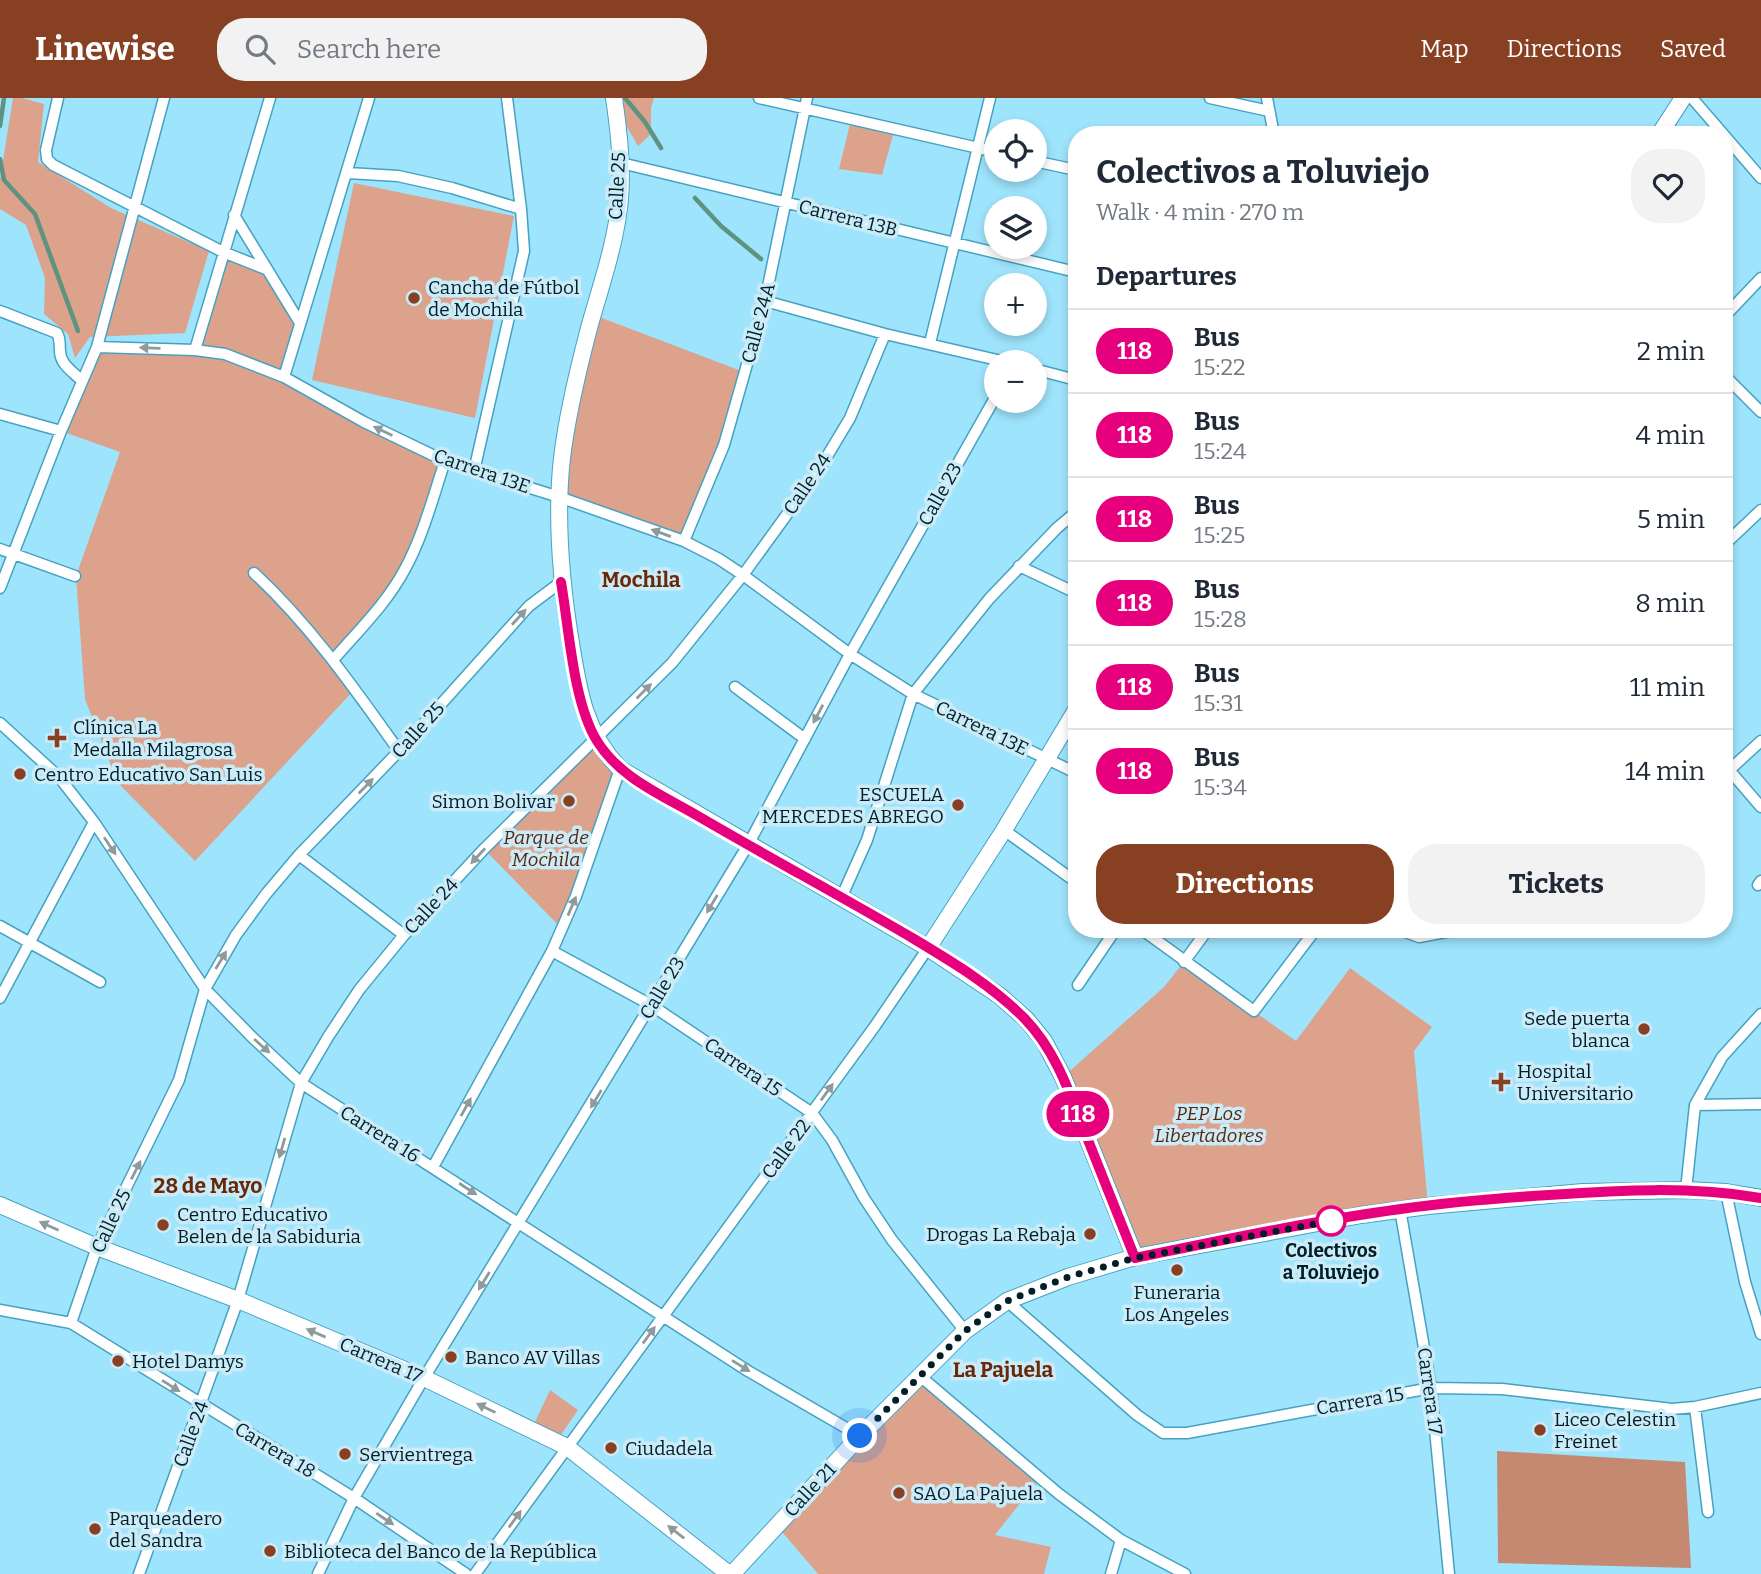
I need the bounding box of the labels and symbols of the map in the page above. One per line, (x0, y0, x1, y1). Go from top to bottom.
street label: Calle 25 (604, 152, 630, 220)
street label: Carrera 13B (796, 195, 900, 241)
place label: Cancha de Fútbol de Mochila (428, 276, 579, 321)
street label: Calle 24A (736, 280, 780, 366)
marker: Cancha de Fútbol de Mochila (406, 290, 422, 306)
one-way arrow (139, 343, 161, 354)
one-way arrow (373, 426, 393, 437)
street label: Carrera 13E (431, 444, 533, 498)
street label: Calle 24 (778, 449, 836, 519)
street label: Calle 23 (913, 458, 967, 530)
one-way arrow (650, 527, 671, 538)
district label: Mochila (601, 567, 681, 593)
one-way arrow (511, 609, 526, 626)
one-way arrow (635, 683, 652, 699)
street label: Carrera 13E (932, 696, 1032, 760)
street label: Calle 25 (387, 697, 449, 763)
one-way arrow (812, 704, 824, 724)
place label: Clínica La Medalla Milagrosa (73, 716, 234, 761)
marker: Clínica La Medalla Milagrosa (47, 728, 67, 748)
place label: Centro Educativo San Luis (34, 763, 263, 786)
marker: Centro Educativo San Luis (12, 766, 28, 782)
one-way arrow (357, 777, 374, 794)
place label: ESCUELA MERCEDES ABREGO (762, 783, 945, 828)
place label: Simon Bolivar (431, 790, 556, 813)
marker: Simon Bolivar (561, 793, 577, 809)
marker: ESCUELA MERCEDES ABREGO (950, 797, 966, 813)
park label: Parque de Mochila (503, 826, 589, 871)
one-way arrow (103, 837, 117, 855)
one-way arrow (470, 847, 486, 864)
street label: Calle 24 (399, 873, 463, 939)
one-way arrow (706, 894, 719, 913)
one-way arrow (566, 896, 578, 916)
one-way arrow (214, 951, 227, 970)
street label: Calle 23 (634, 953, 690, 1023)
place label: Sede puerta blanca (1524, 1007, 1631, 1052)
marker: Sede puerta blanca (1636, 1021, 1652, 1037)
street label: Carrera 15 (700, 1033, 786, 1101)
one-way arrow (253, 1038, 270, 1054)
place label: Hospital Universitario (1517, 1060, 1633, 1105)
marker: Hospital Universitario (1491, 1072, 1511, 1092)
one-way arrow (820, 1083, 834, 1101)
one-way arrow (589, 1089, 602, 1108)
line badge: 118 (1038, 1091, 1118, 1137)
one-way arrow (460, 1097, 472, 1117)
street label: Carrera 16 (336, 1101, 424, 1167)
park label: PEP Los Libertadores (1155, 1102, 1263, 1147)
street label: Calle 22 (757, 1115, 815, 1183)
one-way arrow (277, 1138, 287, 1159)
one-way arrow (130, 1160, 141, 1180)
district label: 28 de Mayo (154, 1173, 262, 1199)
one-way arrow (459, 1183, 478, 1196)
street label: Calle 25 (86, 1185, 136, 1257)
place label: Centro Educativo Belen de la Sabiduria (177, 1203, 362, 1248)
marker: Colectivos a Toluviejo (1316, 1206, 1346, 1236)
marker: Centro Educativo Belen de la Sabiduria (155, 1217, 171, 1233)
one-way arrow (38, 1220, 59, 1231)
place label: Drogas La Rebaja (926, 1223, 1077, 1246)
marker: Drogas La Rebaja (1082, 1226, 1098, 1242)
place label: Colectivos a Toluviejo (1283, 1239, 1379, 1284)
marker: Funeraria Los Angeles (1169, 1262, 1185, 1278)
one-way arrow (478, 1271, 491, 1290)
place label: Funeraria Los Angeles (1125, 1281, 1229, 1326)
one-way arrow (642, 1326, 656, 1344)
one-way arrow (306, 1327, 326, 1339)
street label: Carrera 17 (336, 1332, 426, 1388)
place label: Banco AV Villas (465, 1346, 600, 1369)
street label: Carrera 17 (1413, 1346, 1448, 1437)
marker: Banco AV Villas (443, 1349, 459, 1365)
place label: Hotel Damys (132, 1350, 244, 1373)
marker: Hotel Damys (110, 1353, 126, 1369)
district label: La Pajuela (953, 1357, 1053, 1383)
one-way arrow (731, 1360, 751, 1373)
one-way arrow (162, 1380, 181, 1393)
street label: Carrera 15 (1314, 1382, 1406, 1420)
street label: Calle 24 (168, 1398, 214, 1470)
one-way arrow (476, 1402, 496, 1414)
place label: Liceo Celestin Freinet (1554, 1408, 1676, 1453)
street label: Carrera 18 (231, 1417, 319, 1483)
your location (842, 1418, 877, 1453)
marker: Liceo Celestin Freinet (1532, 1422, 1548, 1438)
place label: Ciudadela (625, 1437, 713, 1460)
marker: Ciudadela (603, 1440, 619, 1456)
place label: Servientrega (359, 1443, 474, 1466)
marker: Servientrega (337, 1446, 353, 1462)
street label: Calle 21 (779, 1458, 841, 1522)
place label: SAO La Pajuela (913, 1482, 1044, 1505)
marker: SAO La Pajuela (891, 1485, 907, 1501)
place label: Parqueadero del Sandra (109, 1507, 222, 1552)
one-way arrow (508, 1510, 522, 1528)
one-way arrow (376, 1512, 395, 1525)
marker: Parqueadero del Sandra (87, 1521, 103, 1537)
one-way arrow (667, 1524, 685, 1539)
place label: Biblioteca del Banco de la República (284, 1540, 597, 1563)
marker: Biblioteca del Banco de la República (262, 1543, 278, 1559)

